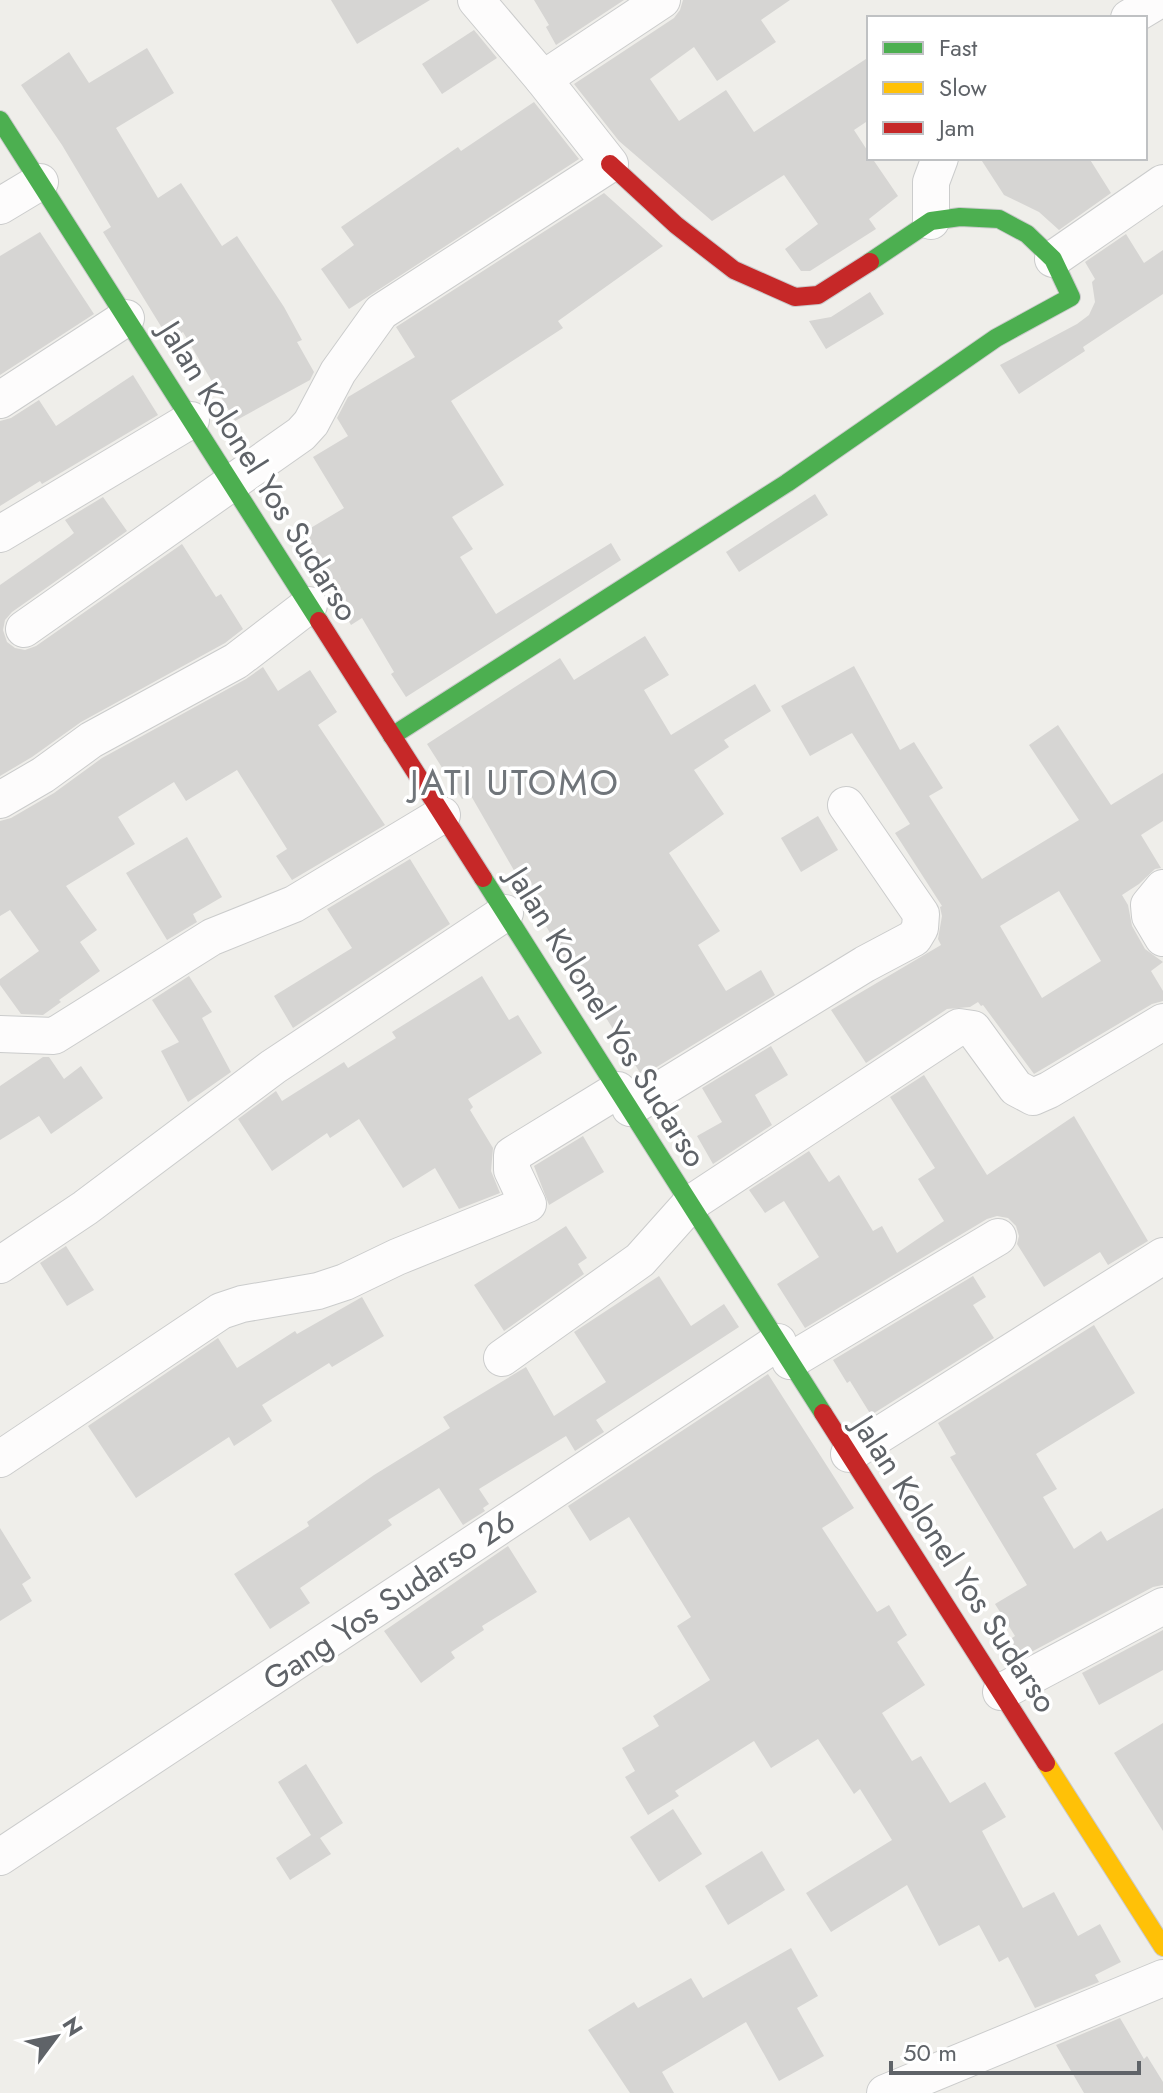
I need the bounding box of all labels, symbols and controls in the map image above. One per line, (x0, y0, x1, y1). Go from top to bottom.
legend (867, 16, 1147, 160)
text: Fast (939, 30, 977, 65)
text: Slow (939, 70, 987, 105)
text: Jam (936, 110, 975, 145)
street label: Jalan Kolonel Yos Sudarso (146, 309, 370, 630)
district label: JATI UTOMO (406, 756, 620, 808)
street label: Jalan Kolonel Yos Sudarso (494, 855, 718, 1176)
street label: Jalan Kolonel Yos Sudarso (839, 1403, 1068, 1722)
street label: Gang Yos Sudarso 26 (254, 1498, 524, 1702)
north arrow (16, 1997, 96, 2077)
text: N (55, 2011, 91, 2042)
scale bar (891, 2025, 1139, 2075)
text: 50 m (903, 2035, 957, 2070)

